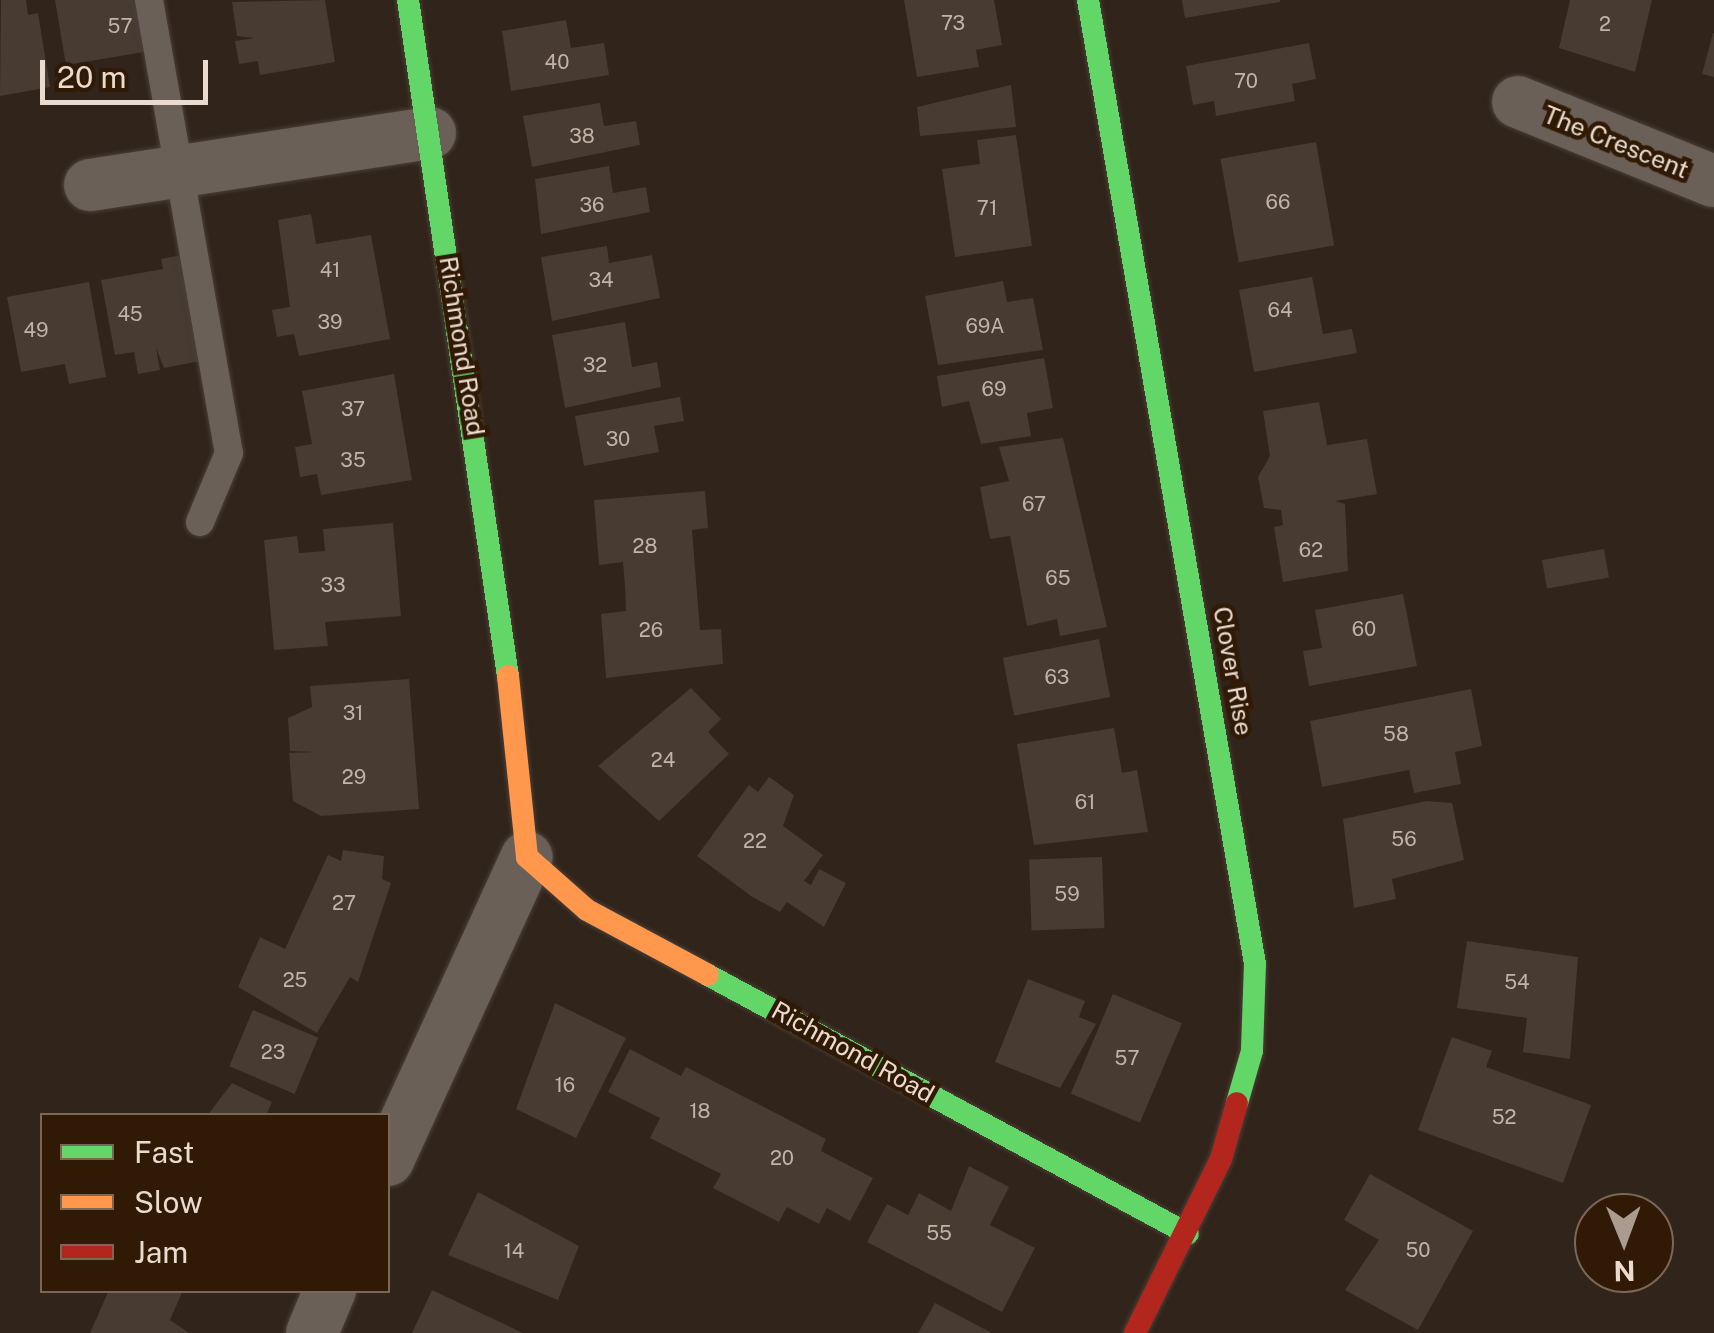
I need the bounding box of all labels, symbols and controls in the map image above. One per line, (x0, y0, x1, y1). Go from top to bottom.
house number: 73 (941, 11, 965, 35)
house number: 2 (1599, 12, 1611, 36)
house number: 57 (108, 14, 132, 38)
scale bar (45, 40, 212, 102)
house number: 40 (545, 50, 569, 74)
text: 20 m (57, 59, 126, 95)
house number: 70 (1234, 69, 1258, 93)
street label: The Crescent (1539, 99, 1693, 185)
house number: 38 (569, 124, 595, 148)
house number: 66 (1266, 190, 1290, 214)
house number: 36 (580, 193, 604, 217)
house number: 71 (977, 196, 997, 220)
street label: Richmond Road (433, 254, 491, 438)
house number: 41 (320, 258, 340, 282)
house number: 34 (588, 268, 614, 292)
house number: 64 (1268, 298, 1292, 322)
house number: 45 (117, 302, 143, 326)
house number: 39 (318, 310, 342, 334)
house number: 69A (965, 314, 1005, 338)
house number: 49 (23, 318, 49, 342)
house number: 32 (583, 353, 607, 377)
house number: 69 (982, 377, 1006, 401)
house number: 37 (341, 397, 365, 421)
house number: 30 (606, 427, 630, 451)
house number: 35 (340, 448, 366, 472)
house number: 67 (1022, 492, 1046, 516)
house number: 28 (633, 534, 657, 558)
house number: 62 (1299, 538, 1323, 562)
house number: 65 (1045, 566, 1071, 590)
house number: 33 (320, 573, 346, 597)
street label: Clover Rise (1207, 604, 1259, 738)
house number: 60 (1352, 617, 1376, 641)
house number: 26 (639, 618, 663, 642)
house number: 63 (1045, 665, 1069, 689)
house number: 31 (343, 701, 363, 725)
house number: 58 (1383, 722, 1409, 746)
house number: 24 (651, 748, 675, 772)
house number: 29 (342, 765, 366, 789)
house number: 61 (1075, 790, 1095, 814)
house number: 56 (1391, 827, 1417, 851)
house number: 22 (743, 829, 767, 853)
house number: 59 (1054, 882, 1080, 906)
house number: 27 (332, 891, 356, 915)
house number: 25 (283, 968, 307, 992)
house number: 54 (1504, 970, 1530, 994)
street label: Richmond Road (767, 995, 939, 1109)
house number: 23 (261, 1040, 285, 1064)
house number: 57 (1115, 1046, 1139, 1070)
house number: 16 (555, 1073, 575, 1097)
house number: 18 (689, 1099, 711, 1123)
house number: 52 (1492, 1105, 1516, 1129)
legend (40, 1113, 390, 1293)
text: Fast (134, 1134, 194, 1170)
house number: 20 (770, 1146, 794, 1170)
text: Slow (134, 1184, 203, 1220)
north arrow (1574, 1193, 1674, 1293)
house number: 55 (926, 1221, 952, 1245)
text: Jam (134, 1234, 188, 1270)
house number: 50 (1405, 1238, 1431, 1262)
house number: 14 (504, 1239, 524, 1263)
text: N (1613, 1255, 1636, 1288)

